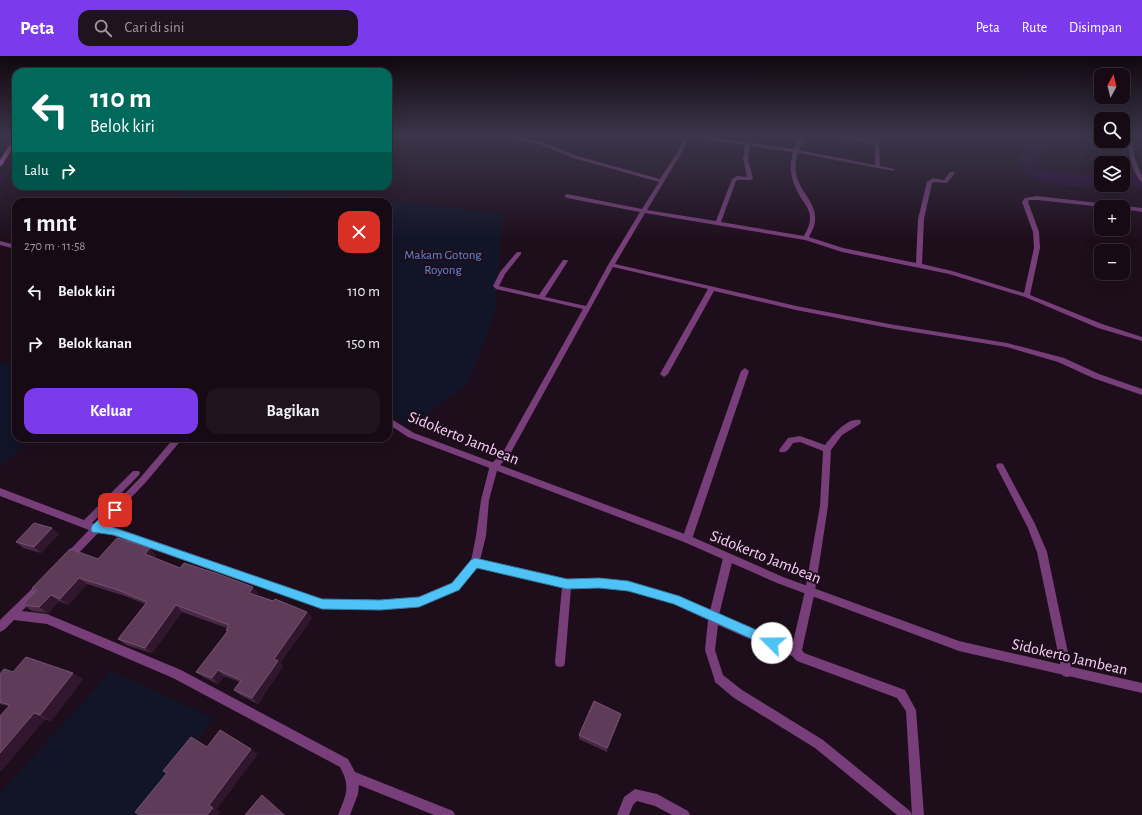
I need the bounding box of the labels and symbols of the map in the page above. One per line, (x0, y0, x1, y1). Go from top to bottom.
north arrow (1094, 68, 1130, 104)
park label: Makam Gotong Royong (404, 249, 482, 277)
street label: Sidokerto Jambean (406, 408, 521, 468)
pin (98, 493, 132, 527)
street label: Sidokerto Jambean (708, 527, 823, 587)
position arrow (751, 622, 793, 664)
street label: Sidokerto Jambean (1010, 636, 1129, 678)

